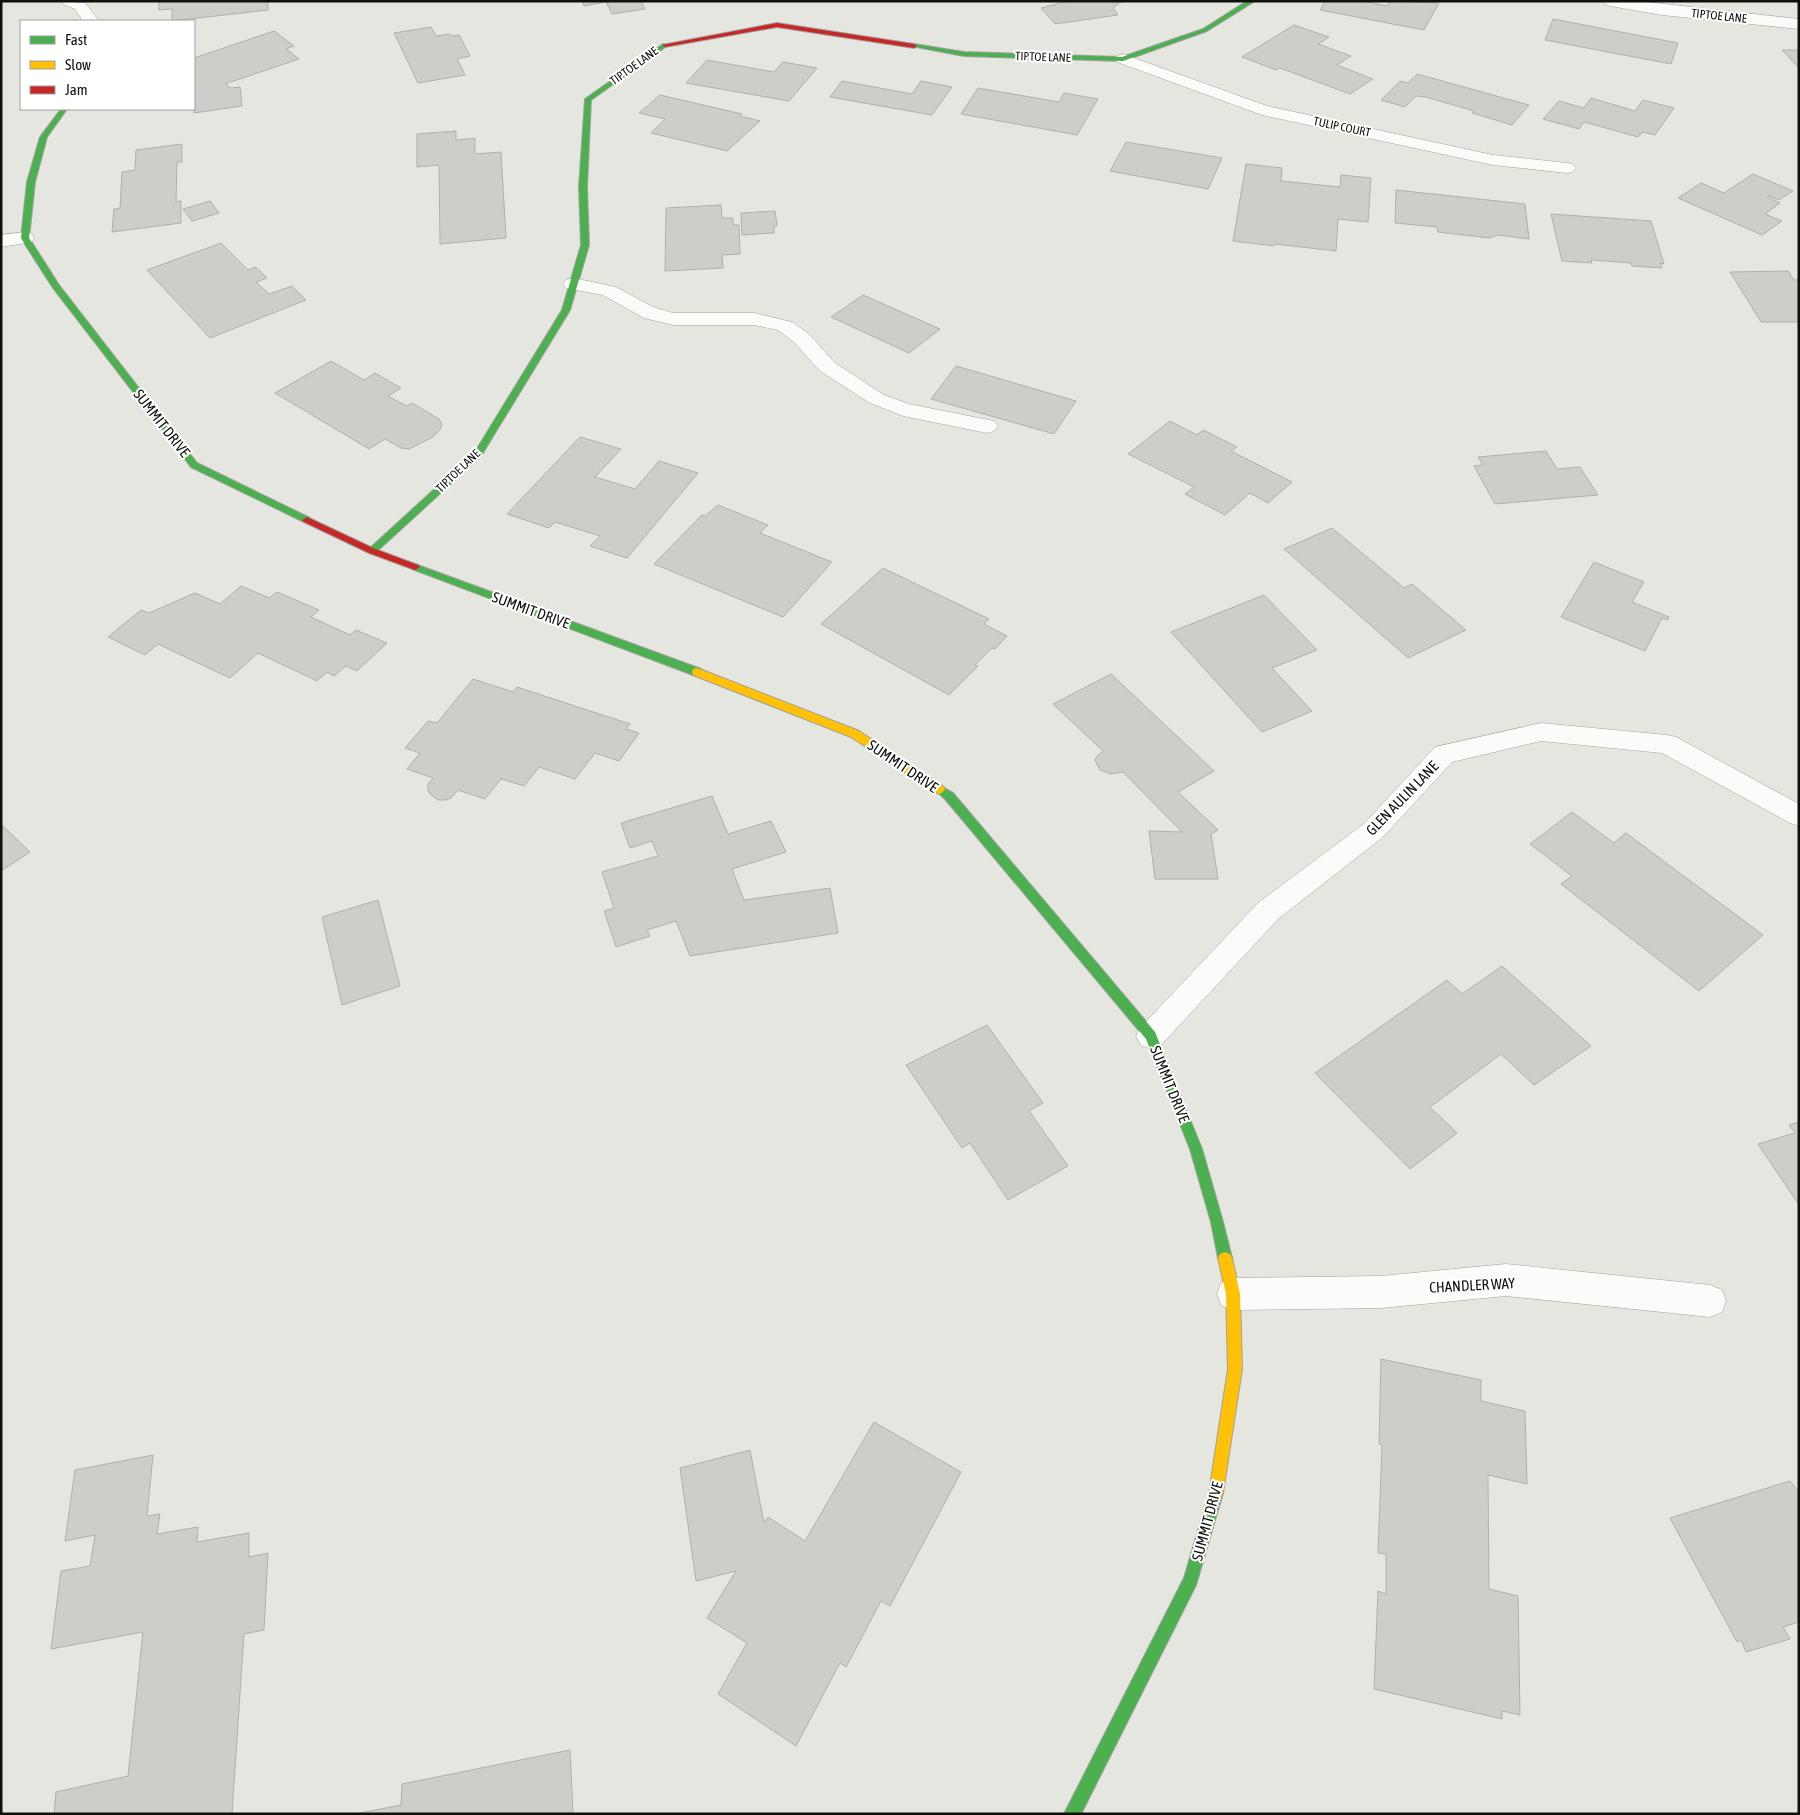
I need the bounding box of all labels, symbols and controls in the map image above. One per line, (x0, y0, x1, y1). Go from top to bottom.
street label: TIPTOE LANE (1691, 6, 1747, 26)
legend (20, 20, 195, 110)
text: Fast (65, 31, 87, 48)
street label: TIPTOE LANE (607, 44, 661, 88)
street label: TIPTOE LANE (1015, 49, 1071, 65)
text: Slow (65, 56, 91, 73)
text: Jam (65, 81, 88, 98)
street label: TULIP COURT (1312, 114, 1373, 140)
street label: SUMMIT DRIVE (130, 386, 194, 461)
street label: TIPTOE LANE (433, 447, 483, 495)
street label: SUMMIT DRIVE (490, 588, 573, 632)
street label: SUMMIT DRIVE (865, 736, 942, 796)
street label: GLEN AULIN LANE (1362, 757, 1442, 839)
street label: SUMMIT DRIVE (1147, 1043, 1193, 1125)
street label: CHANDLER WAY (1429, 1274, 1516, 1296)
street label: SUMMIT DRIVE (1188, 1479, 1226, 1562)

